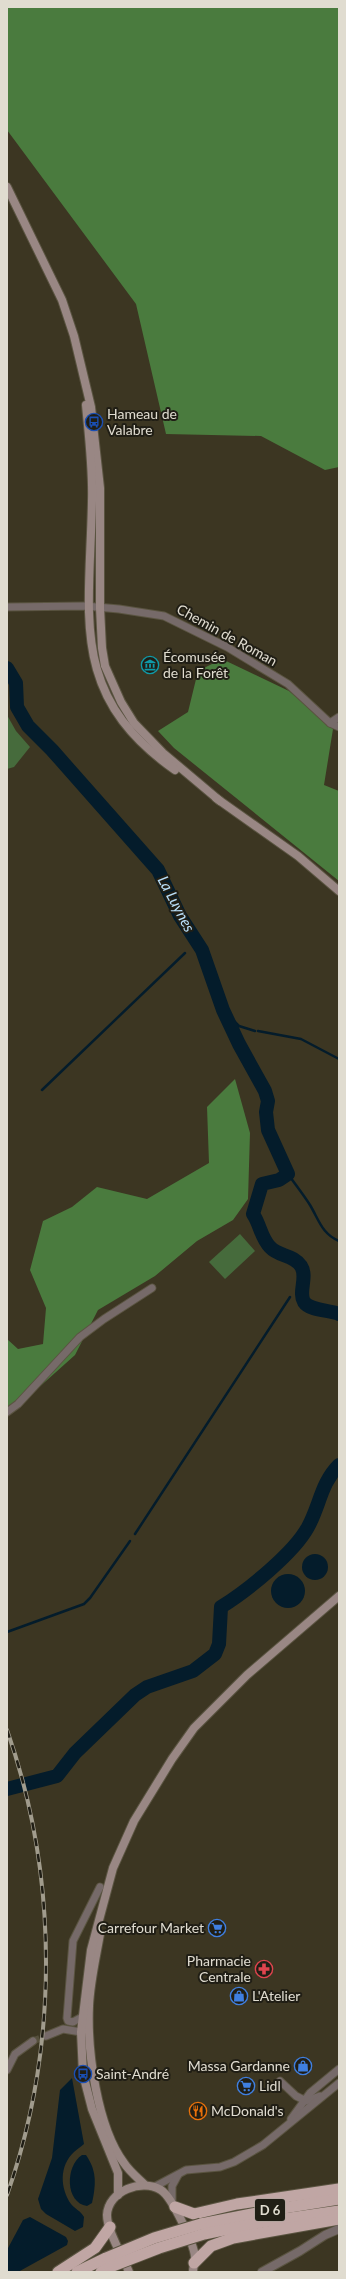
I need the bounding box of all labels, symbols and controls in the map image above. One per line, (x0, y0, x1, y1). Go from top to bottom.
place label: Hameau de Valabre (107, 405, 177, 438)
bus stop icon: Hameau de Valabre (84, 412, 104, 432)
street label: Chemin de Roman (174, 600, 280, 669)
place label: Écomusée de la Forêt (163, 648, 228, 681)
museum icon: Écomusée de la Forêt (140, 655, 160, 675)
water label: La Luynes (155, 872, 199, 935)
supermarket icon: Carrefour Market (207, 1918, 227, 1938)
place label: Carrefour Market (98, 1919, 204, 1936)
place label: Pharmacie Centrale (187, 1952, 251, 1985)
pharmacy icon: Pharmacie Centrale (254, 1959, 274, 1979)
shop icon: L'Atelier (229, 1986, 249, 2006)
place label: L'Atelier (252, 1987, 300, 2004)
shop icon: Massa Gardanne (293, 2056, 313, 2076)
place label: Massa Gardanne (188, 2057, 290, 2074)
bus stop icon: Saint-André (73, 2064, 93, 2084)
place label: Saint-André (96, 2065, 169, 2082)
supermarket icon: Lidl (236, 2076, 256, 2096)
place label: Lidl (259, 2077, 281, 2094)
restaurant icon: McDonald's (188, 2101, 208, 2121)
place label: McDonald's (211, 2102, 284, 2119)
road number: D 6 (255, 2199, 285, 2221)

